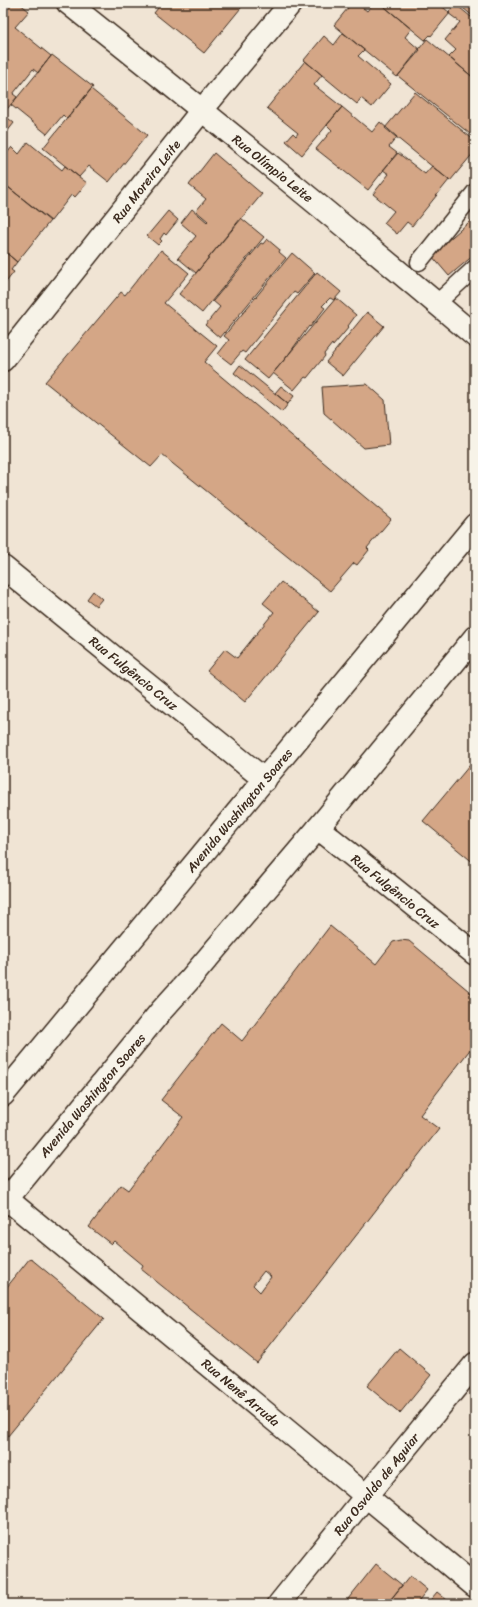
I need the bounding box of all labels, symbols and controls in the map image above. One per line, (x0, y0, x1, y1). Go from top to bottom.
street label: Rua Olímpio Leite (227, 128, 319, 209)
street label: Rua Moreira Leite (106, 134, 187, 228)
street label: Rua Fulgêncio Cruz (84, 630, 184, 717)
street label: Avenida Washington Soares (180, 743, 299, 878)
street label: Rua Fulgêncio Cruz (346, 848, 446, 935)
street label: Avenida Washington Soares (33, 1028, 152, 1163)
street label: Rua Nenê Arruda (196, 1352, 285, 1433)
street label: Rua Osvaldo de Aguiar (328, 1427, 426, 1541)

